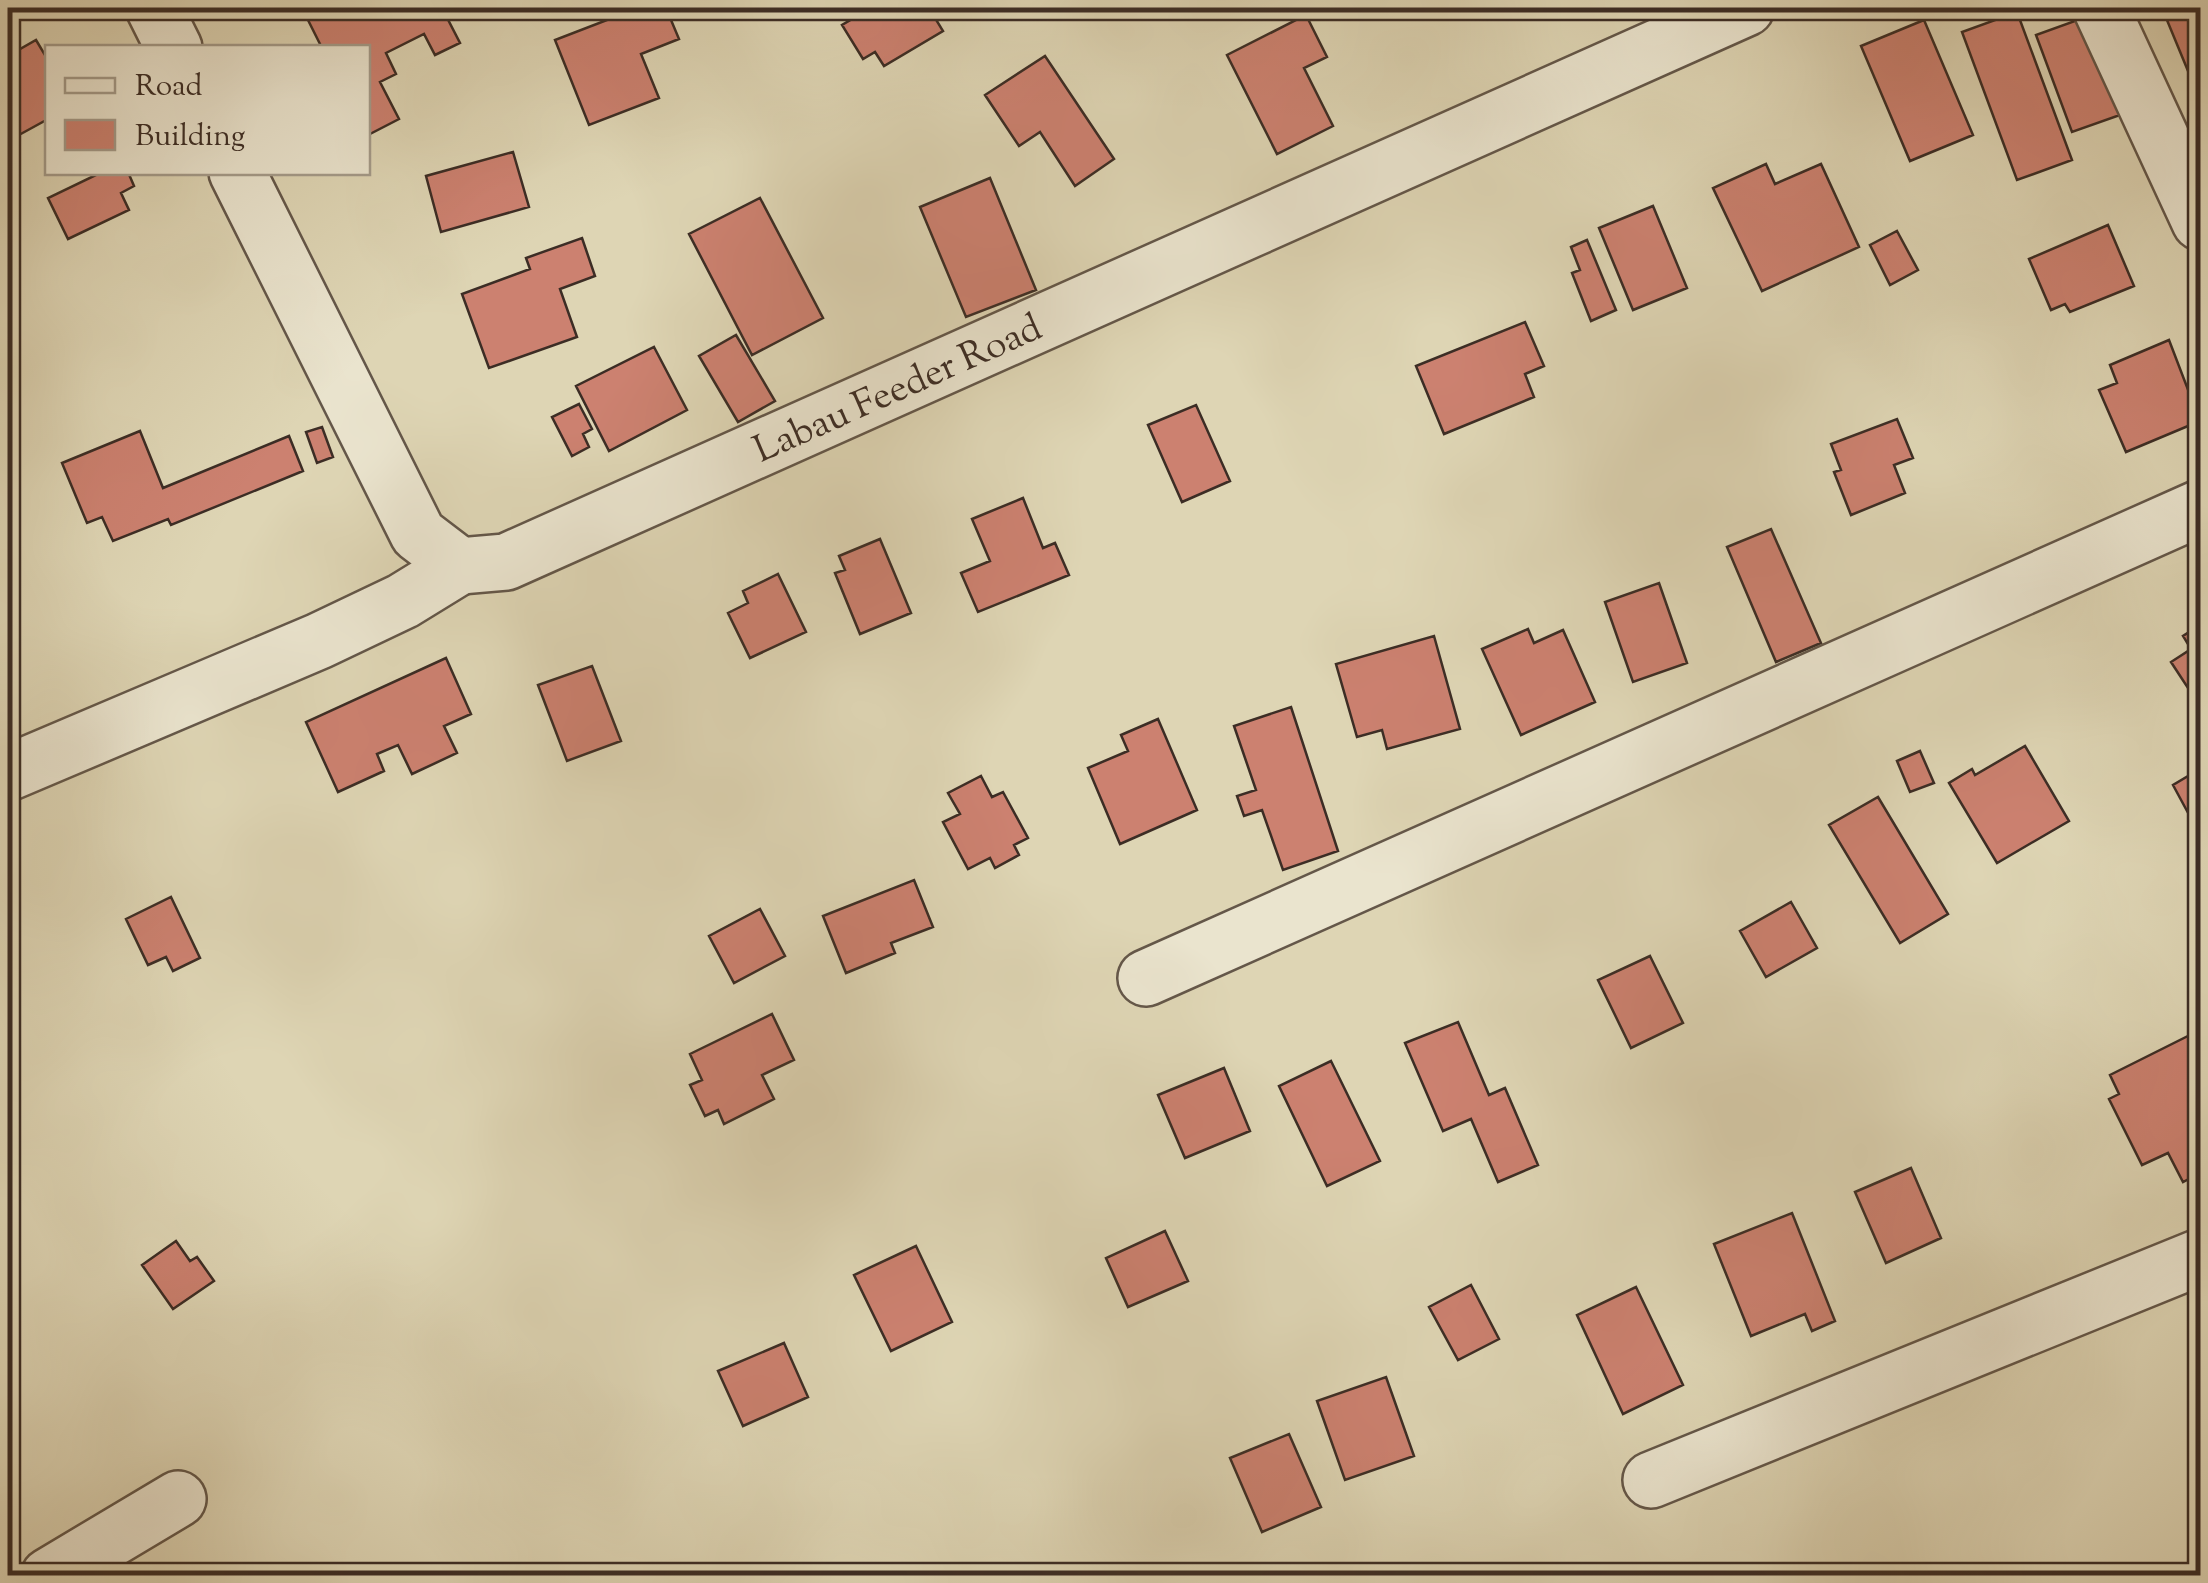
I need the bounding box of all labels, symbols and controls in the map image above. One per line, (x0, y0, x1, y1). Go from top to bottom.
legend (45, 45, 370, 175)
text: Road (135, 66, 202, 109)
text: Building (135, 116, 245, 159)
street label: Labau Feeder Road (746, 303, 1051, 479)

